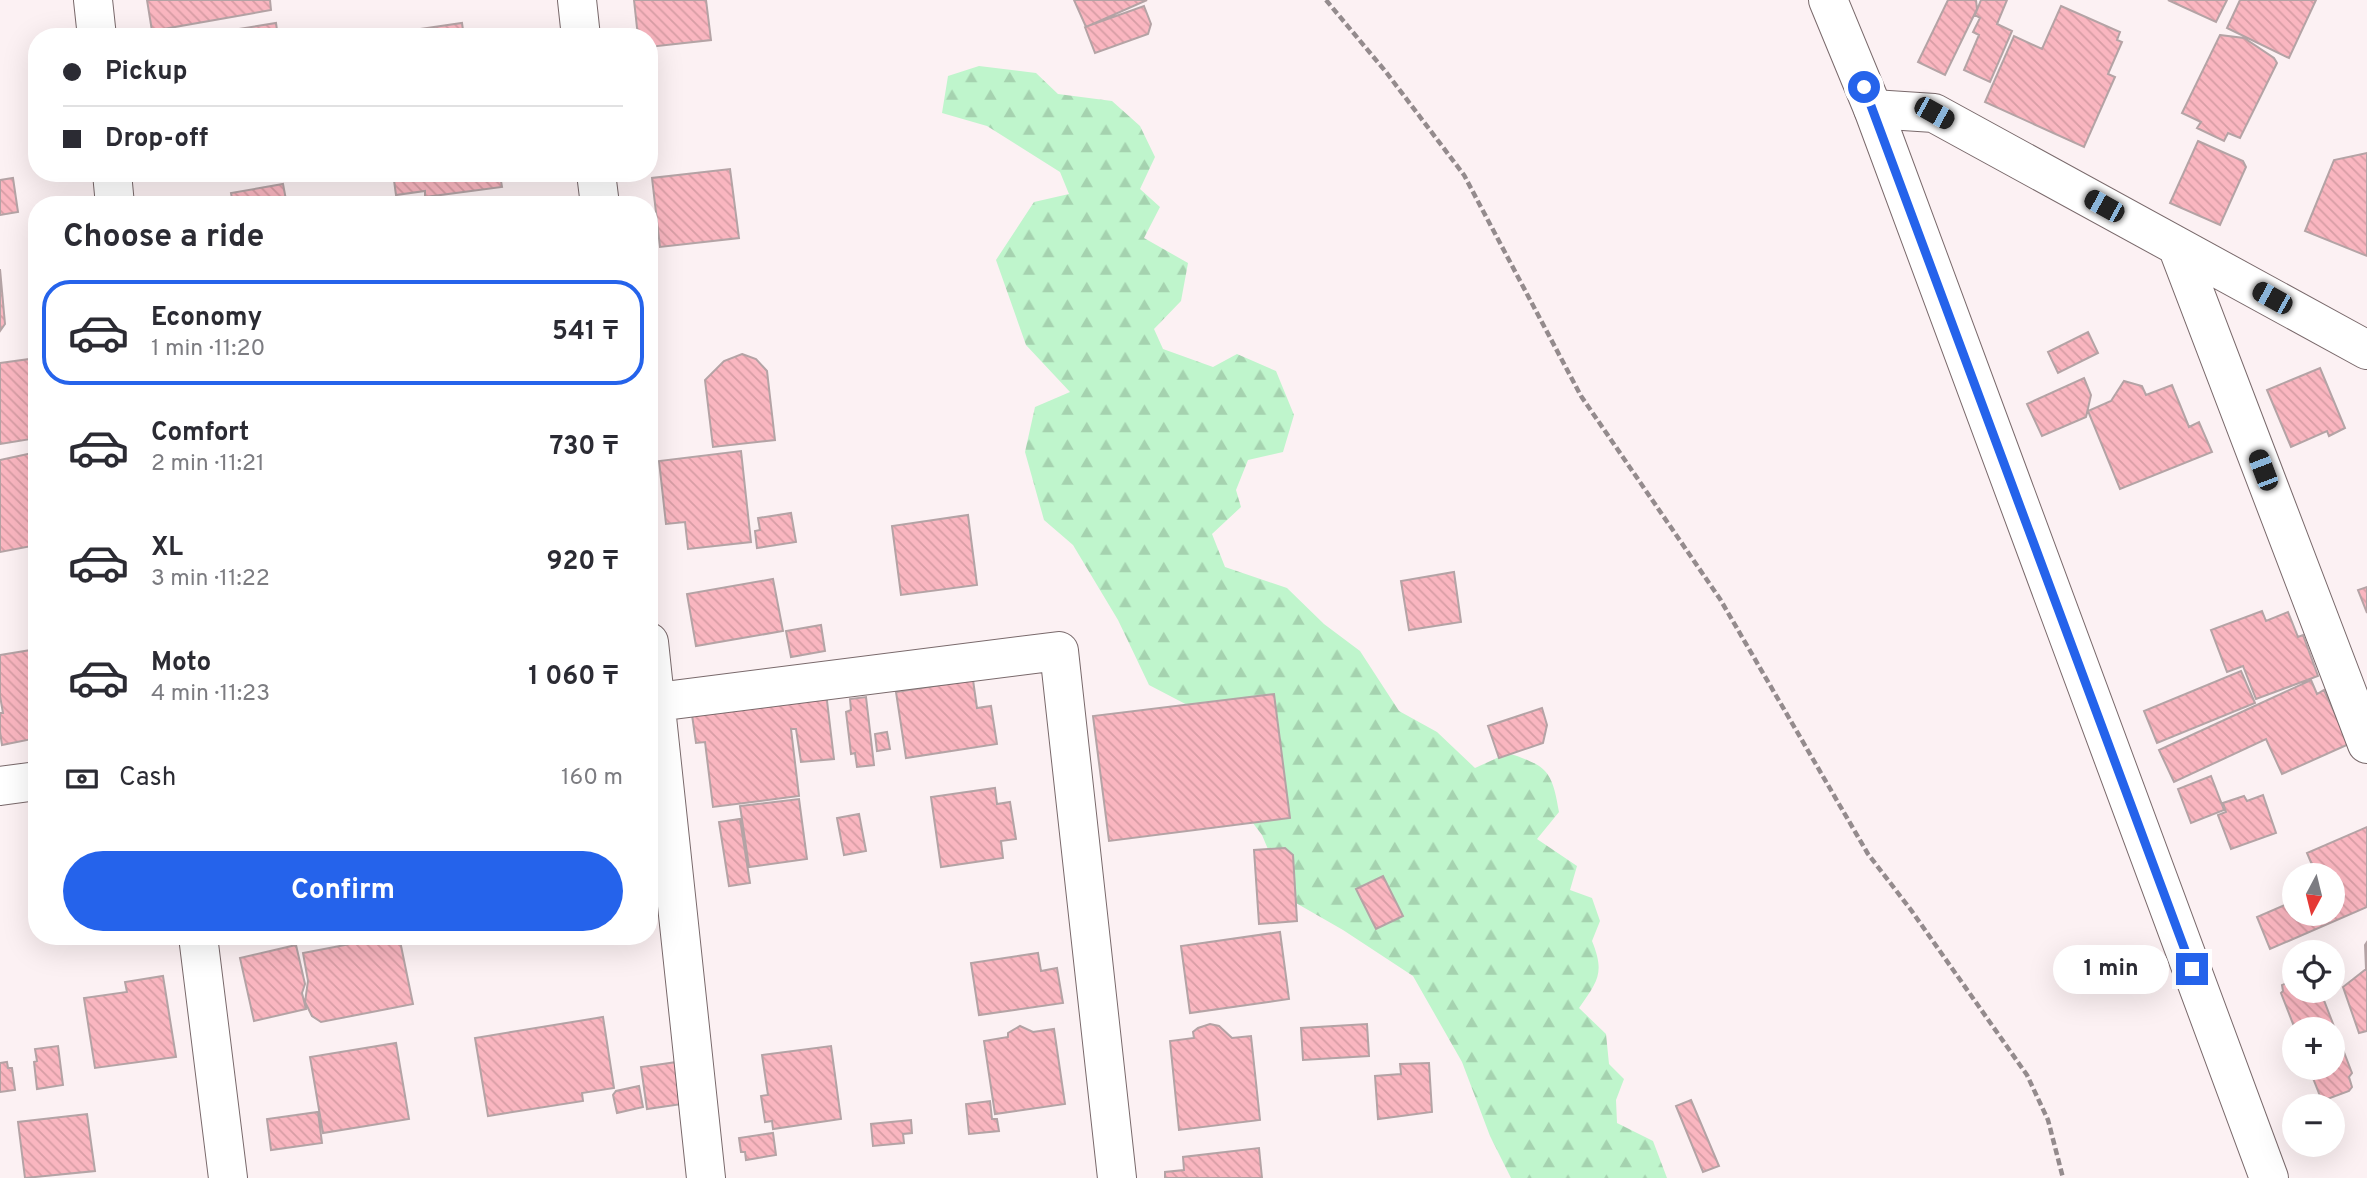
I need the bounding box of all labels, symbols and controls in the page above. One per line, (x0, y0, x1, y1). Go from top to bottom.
text: Pickup (105, 56, 188, 89)
route start (1848, 71, 1880, 103)
car (1911, 94, 1958, 132)
text: Drop-off (105, 123, 208, 156)
car (2081, 187, 2128, 225)
text: Choose a ride (63, 218, 264, 258)
car (2249, 279, 2296, 317)
icon: car (67, 301, 130, 364)
text: Economy (151, 302, 262, 335)
text: 541 ₸ (552, 316, 619, 349)
text: 1 min · 11:20 (151, 335, 265, 364)
icon: car (67, 416, 130, 479)
text: Comfort (151, 417, 249, 450)
text: 730 ₸ (550, 431, 619, 464)
car (2246, 447, 2281, 493)
text: 2 min · 11:21 (151, 450, 265, 479)
icon: car (67, 531, 130, 594)
text: XL (151, 532, 183, 565)
text: 920 ₸ (546, 546, 619, 579)
text: 3 min · 11:22 (151, 565, 270, 594)
icon: car (67, 646, 130, 709)
text: Moto (151, 647, 211, 680)
text: 1 060 ₸ (528, 661, 619, 694)
text: 4 min · 11:23 (151, 680, 270, 709)
icon: cash (63, 760, 101, 798)
text: Cash (119, 762, 176, 795)
text: 160 m (561, 764, 623, 793)
button: Confirm (63, 851, 623, 931)
north arrow (2282, 863, 2345, 926)
map controls (2282, 863, 2345, 1157)
button: locate (2282, 940, 2345, 1003)
callout: 1 min (2052, 944, 2168, 993)
route end (2176, 953, 2208, 985)
text: 1 min (2083, 955, 2139, 984)
button: + (2282, 1017, 2345, 1080)
button: − (2282, 1094, 2345, 1157)

